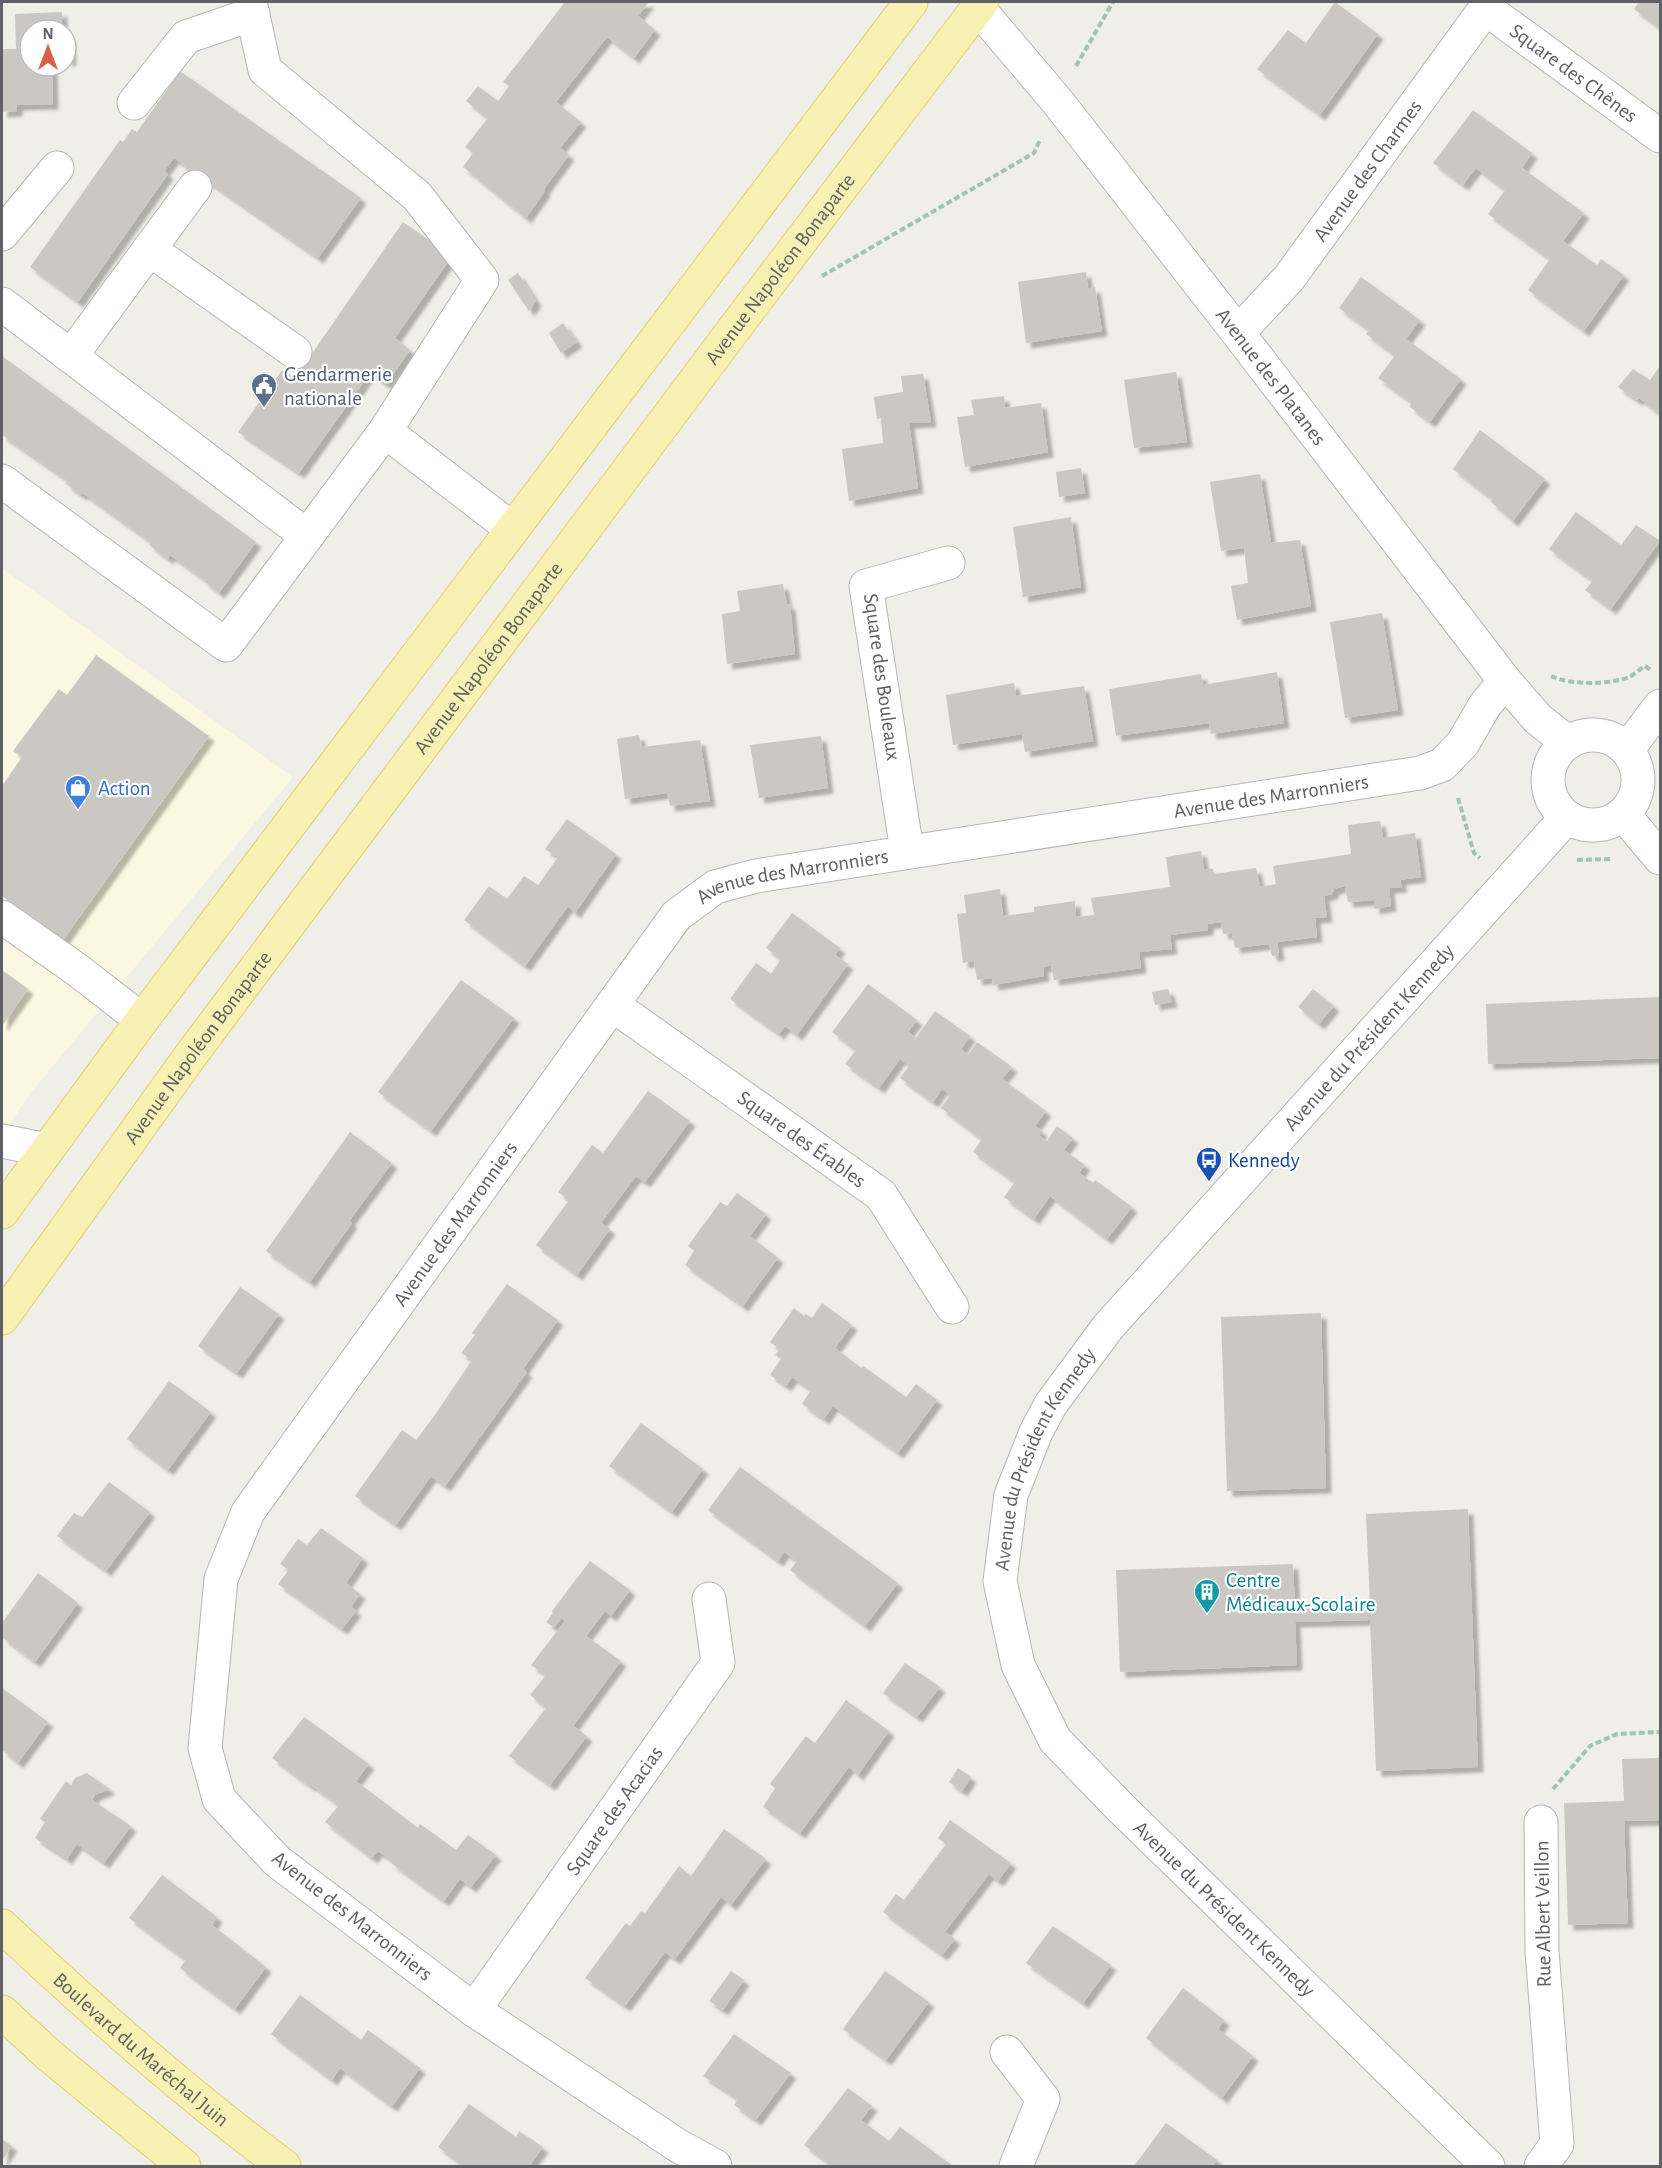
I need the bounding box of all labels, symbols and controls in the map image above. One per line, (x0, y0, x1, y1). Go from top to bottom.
north arrow (18, 18, 78, 78)
street label: Square des Chênes (1506, 20, 1641, 126)
text: N (42, 26, 54, 42)
street label: Avenue des Charmes (1309, 96, 1426, 245)
street label: Avenue Napoléon Bonaparte (701, 169, 859, 368)
street label: Avenue des Platanes (1212, 304, 1330, 449)
place label: Gendarmerie nationale (284, 364, 392, 409)
public building icon: Gendarmerie nationale (249, 371, 279, 409)
street label: Avenue Napoléon Bonaparte (410, 558, 566, 757)
street label: Square des Bouleaux (860, 592, 904, 762)
street label: Avenue des Marronniers (1172, 771, 1370, 822)
shop icon: Action (63, 773, 93, 811)
place label: Action (98, 778, 151, 799)
street label: Avenue des Marronniers (692, 845, 890, 908)
street label: Avenue du Président Kennedy (1280, 940, 1458, 1135)
street label: Avenue Napoléon Bonaparte (120, 947, 275, 1148)
street label: Square des Érables (734, 1086, 870, 1191)
street label: Avenue des Marronniers (389, 1138, 521, 1310)
bus stop icon: Kennedy (1194, 1145, 1224, 1183)
place label: Kennedy (1228, 1150, 1300, 1171)
street label: Avenue du Président Kennedy (991, 1344, 1100, 1572)
place label: Centre Médicaux-Scolaire (1226, 1570, 1375, 1615)
building icon: Centre Médicaux-Scolaire (1192, 1577, 1222, 1615)
street label: Square des Acacias (562, 1742, 667, 1879)
street label: Avenue du Président Kennedy (1129, 1817, 1319, 2001)
street label: Rue Albert Veillon (1531, 1840, 1555, 1988)
street label: Avenue des Marronniers (268, 1847, 436, 1985)
street label: Boulevard du Maréchal Juin (49, 1968, 233, 2130)

